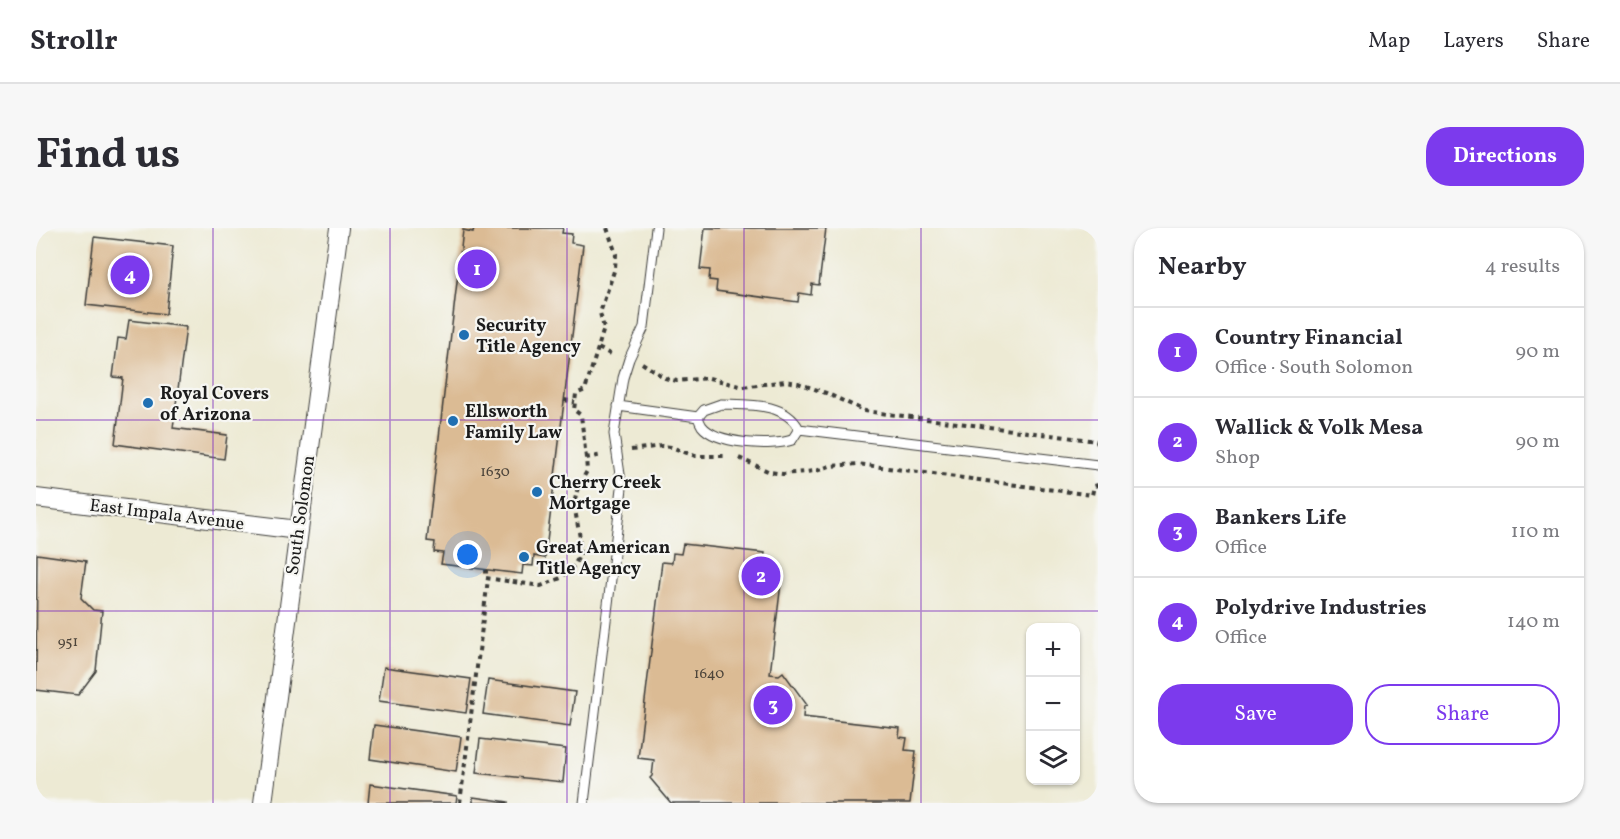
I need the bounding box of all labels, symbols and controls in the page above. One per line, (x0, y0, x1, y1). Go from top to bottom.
text: Strollr (30, 22, 118, 61)
text: Map (1368, 27, 1410, 56)
text: Layers (1443, 27, 1504, 56)
text: Share (1537, 27, 1590, 56)
text: Find us (36, 127, 180, 186)
button: Directions (1426, 127, 1584, 186)
pin: 1 (458, 246, 496, 291)
text: Nearby (1158, 249, 1247, 285)
pin: 4 (110, 252, 149, 298)
text: 4 results (1485, 253, 1560, 281)
place label: Security Title Agency (476, 314, 581, 360)
text: Country Financial (1215, 323, 1403, 354)
marker: Security Title Agency (457, 328, 471, 342)
text: 1 (1173, 338, 1182, 366)
text: 90 m (1516, 338, 1560, 366)
text: Office · South Solomon (1215, 354, 1413, 382)
place label: Royal Covers of Arizona (160, 382, 269, 428)
marker: Royal Covers of Arizona (141, 396, 155, 410)
place label: Ellsworth Family Law (465, 400, 562, 446)
text: Wallick & Volk Mesa (1215, 413, 1423, 444)
marker: Ellsworth Family Law (446, 414, 460, 428)
text: 2 (1172, 428, 1183, 456)
text: 90 m (1516, 428, 1560, 456)
text: Shop (1215, 444, 1260, 472)
street label: South Solomon (281, 453, 322, 577)
house number: 1630 (480, 462, 510, 483)
place label: Cherry Creek Mortgage (549, 471, 661, 517)
marker: Cherry Creek Mortgage (530, 485, 544, 499)
street label: East Impala Avenue (88, 494, 246, 537)
text: Bankers Life (1215, 503, 1346, 534)
text: 3 (1172, 518, 1183, 546)
text: 110 m (1511, 518, 1560, 546)
text: Office (1215, 534, 1267, 562)
place label: Great American Title Agency (536, 536, 670, 582)
your location (453, 540, 482, 569)
marker: Great American Title Agency (517, 550, 531, 564)
pin: 2 (742, 554, 780, 598)
text: Polydrive Industries (1215, 593, 1427, 624)
text: 4 (1171, 608, 1184, 636)
text: 140 m (1507, 608, 1560, 636)
map controls (1026, 623, 1080, 785)
button: + (1026, 623, 1080, 677)
text: Office (1215, 624, 1267, 652)
house number: 951 (58, 632, 78, 653)
house number: 1640 (694, 664, 724, 685)
button: − (1026, 677, 1080, 731)
pin: 3 (754, 682, 792, 728)
button: Save (1158, 684, 1353, 745)
button: Share (1365, 684, 1560, 745)
button: layers (1026, 731, 1080, 785)

